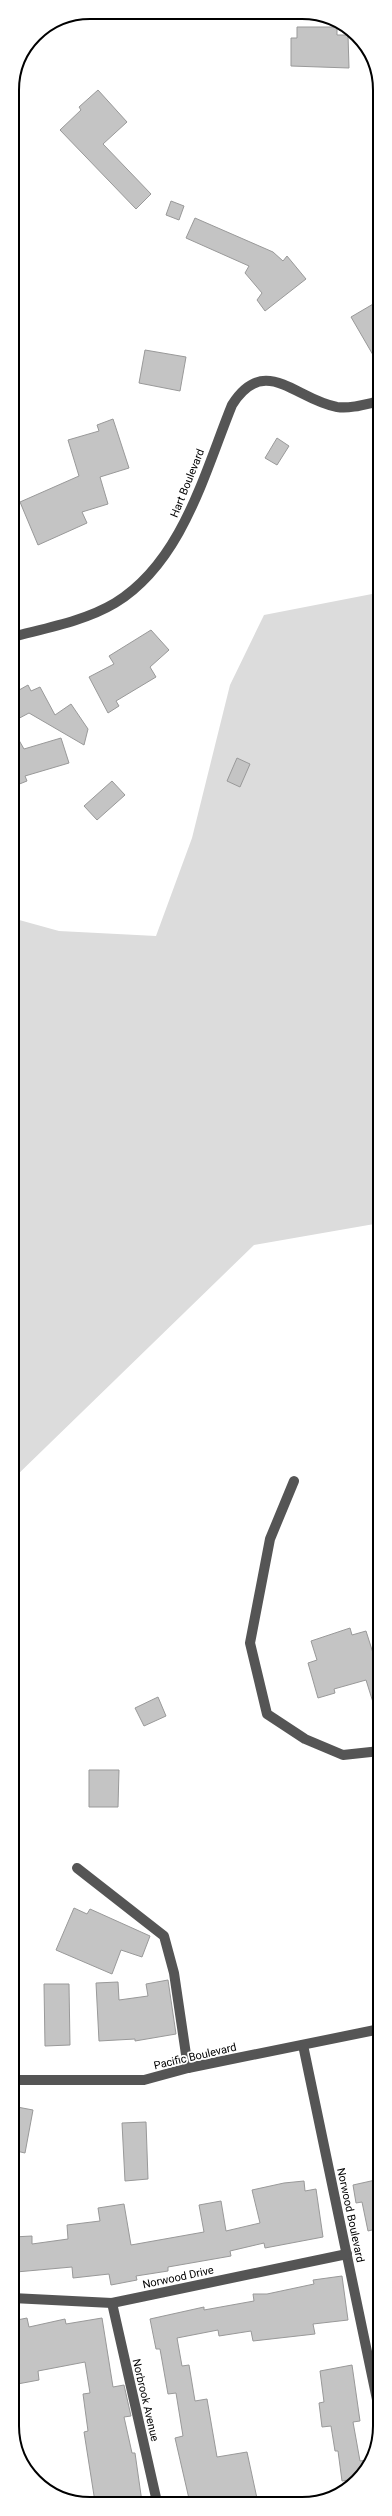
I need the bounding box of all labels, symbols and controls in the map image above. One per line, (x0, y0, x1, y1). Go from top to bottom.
street label: Hart Boulevard (168, 447, 207, 519)
street label: Pacific Boulevard (152, 2041, 238, 2072)
street label: Norwood Boulevard (334, 2167, 367, 2264)
street label: Norwood Drive (141, 2264, 215, 2291)
street label: Norbrook Avenue (130, 2357, 161, 2443)

